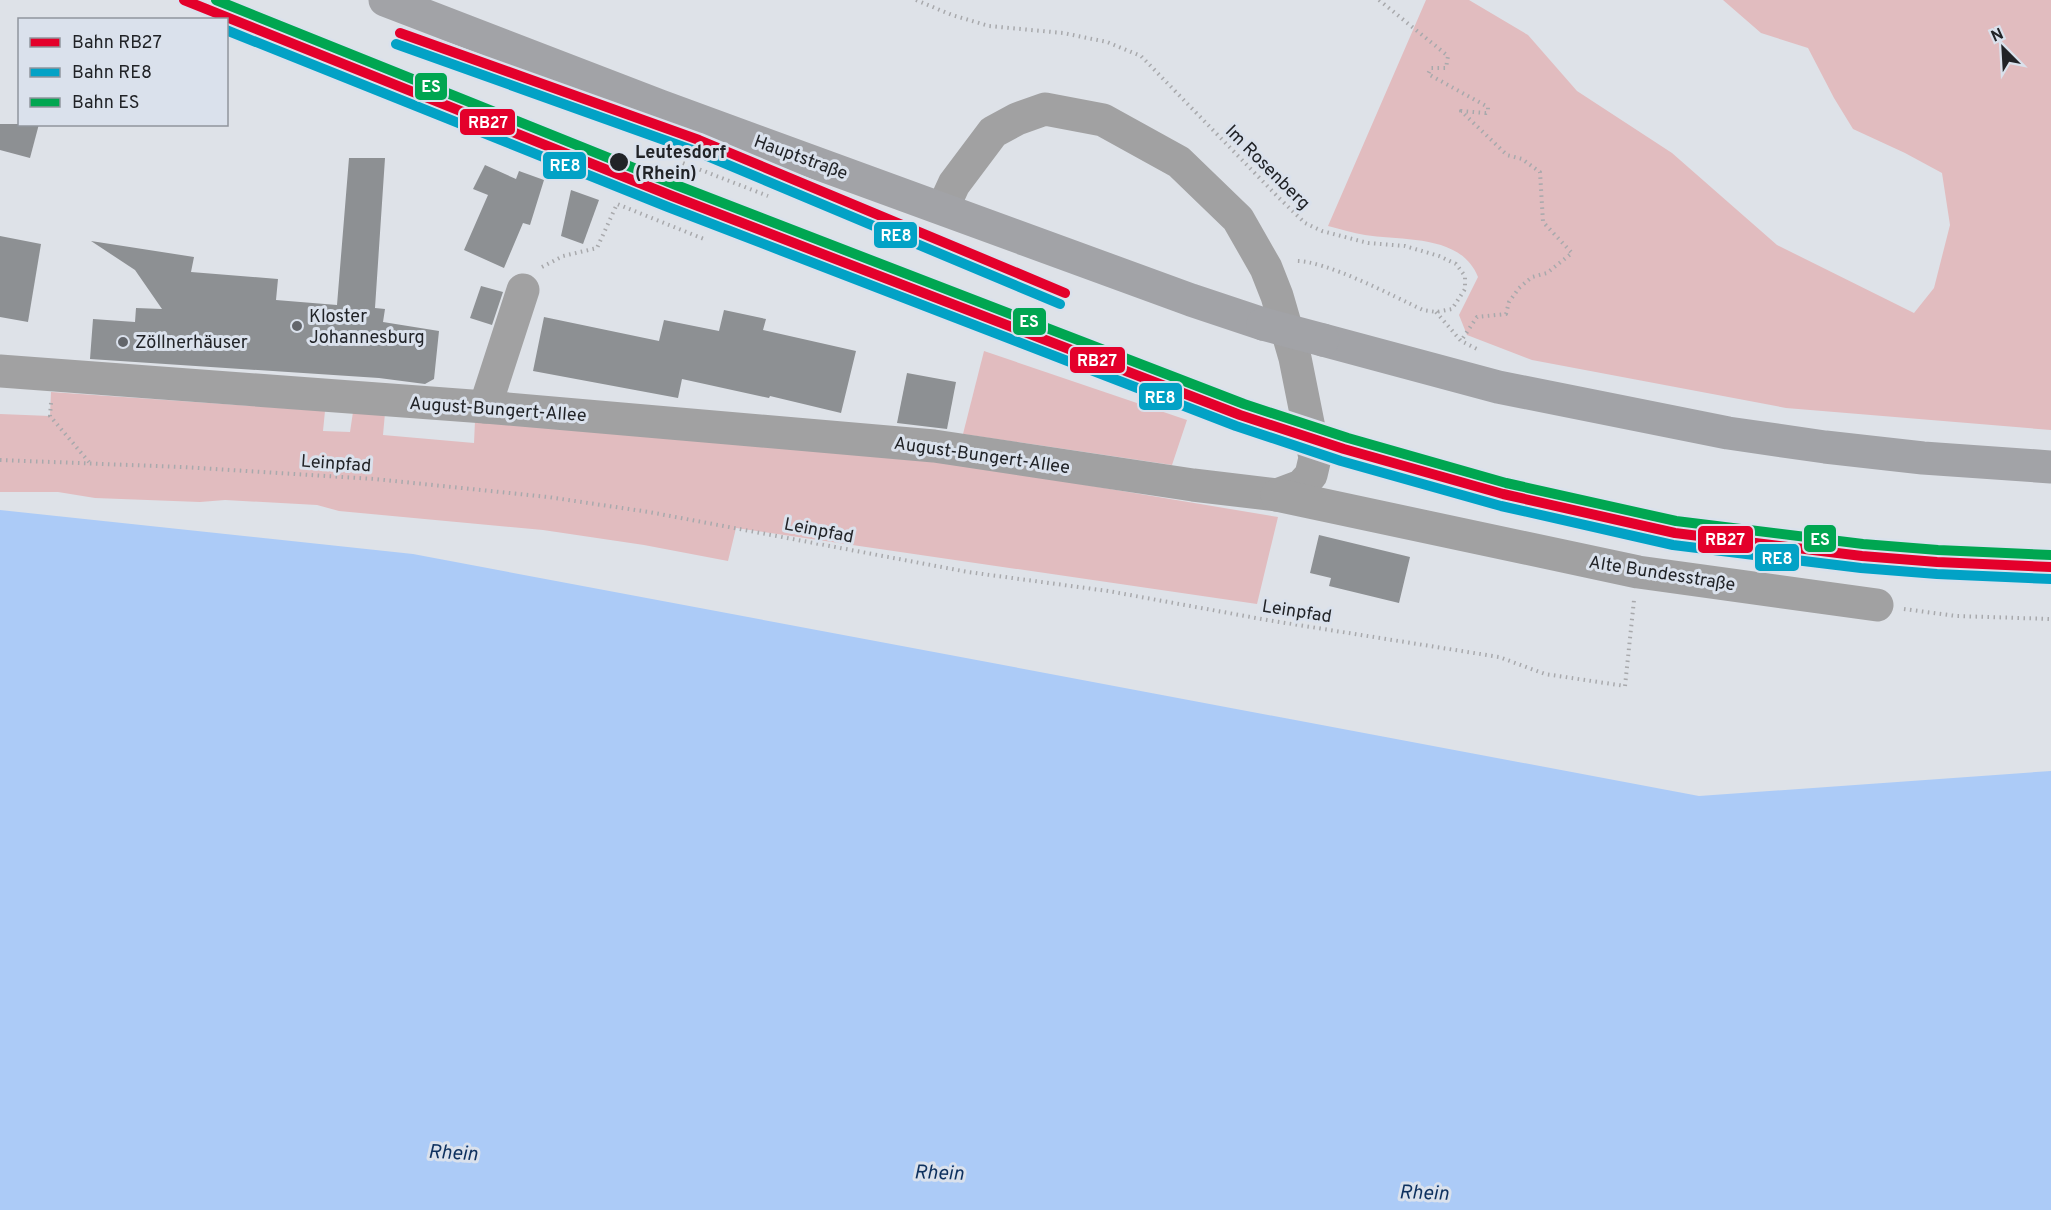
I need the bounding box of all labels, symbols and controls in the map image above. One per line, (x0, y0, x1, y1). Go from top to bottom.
legend (18, 18, 228, 126)
north arrow (1973, 18, 2033, 78)
text: N (1988, 25, 2007, 48)
text: Bahn RB27 (72, 32, 162, 55)
text: Bahn RE8 (72, 62, 152, 85)
line badge: ES (414, 72, 448, 101)
text: ES (421, 78, 441, 98)
text: Bahn ES (72, 92, 140, 115)
line badge: RB27 (459, 108, 516, 136)
text: RB27 (468, 114, 508, 134)
street label: Im Rosenberg (1220, 121, 1314, 215)
street label: Hauptstraße (750, 131, 851, 186)
place label: Leutesdorf (Rhein) (635, 142, 726, 186)
line badge: RE8 (542, 151, 587, 180)
marker: Leutesdorf (Rhein) (608, 151, 630, 173)
text: RE8 (549, 157, 581, 177)
line badge: RE8 (873, 221, 918, 249)
text: RE8 (880, 227, 912, 247)
place label: Kloster Johannesburg (309, 306, 425, 350)
line badge: ES (1012, 307, 1047, 336)
text: ES (1019, 313, 1039, 333)
marker: Kloster Johannesburg (290, 319, 304, 333)
place label: Zöllnerhäuser (135, 332, 248, 355)
marker: Zöllnerhäuser (116, 335, 130, 349)
line badge: RB27 (1069, 346, 1126, 374)
text: RB27 (1077, 352, 1117, 372)
line badge: RE8 (1138, 382, 1183, 411)
text: RE8 (1144, 389, 1176, 409)
street label: August-Bungert-Allee (409, 393, 587, 428)
street label: August-Bungert-Allee (892, 433, 1071, 480)
street label: Leinpfad (300, 451, 372, 478)
street label: Leinpfad (782, 513, 856, 549)
line badge: ES (1803, 524, 1837, 553)
line badge: RB27 (1697, 525, 1754, 554)
text: RB27 (1705, 531, 1745, 551)
text: ES (1810, 531, 1830, 551)
line badge: RE8 (1754, 543, 1800, 572)
text: RE8 (1761, 550, 1793, 570)
street label: Alte Bundesstraße (1587, 552, 1737, 597)
street label: Leinpfad (1260, 596, 1333, 629)
water label: Rhein (427, 1140, 479, 1168)
water label: Rhein (914, 1160, 964, 1188)
water label: Rhein (1399, 1180, 1449, 1208)

